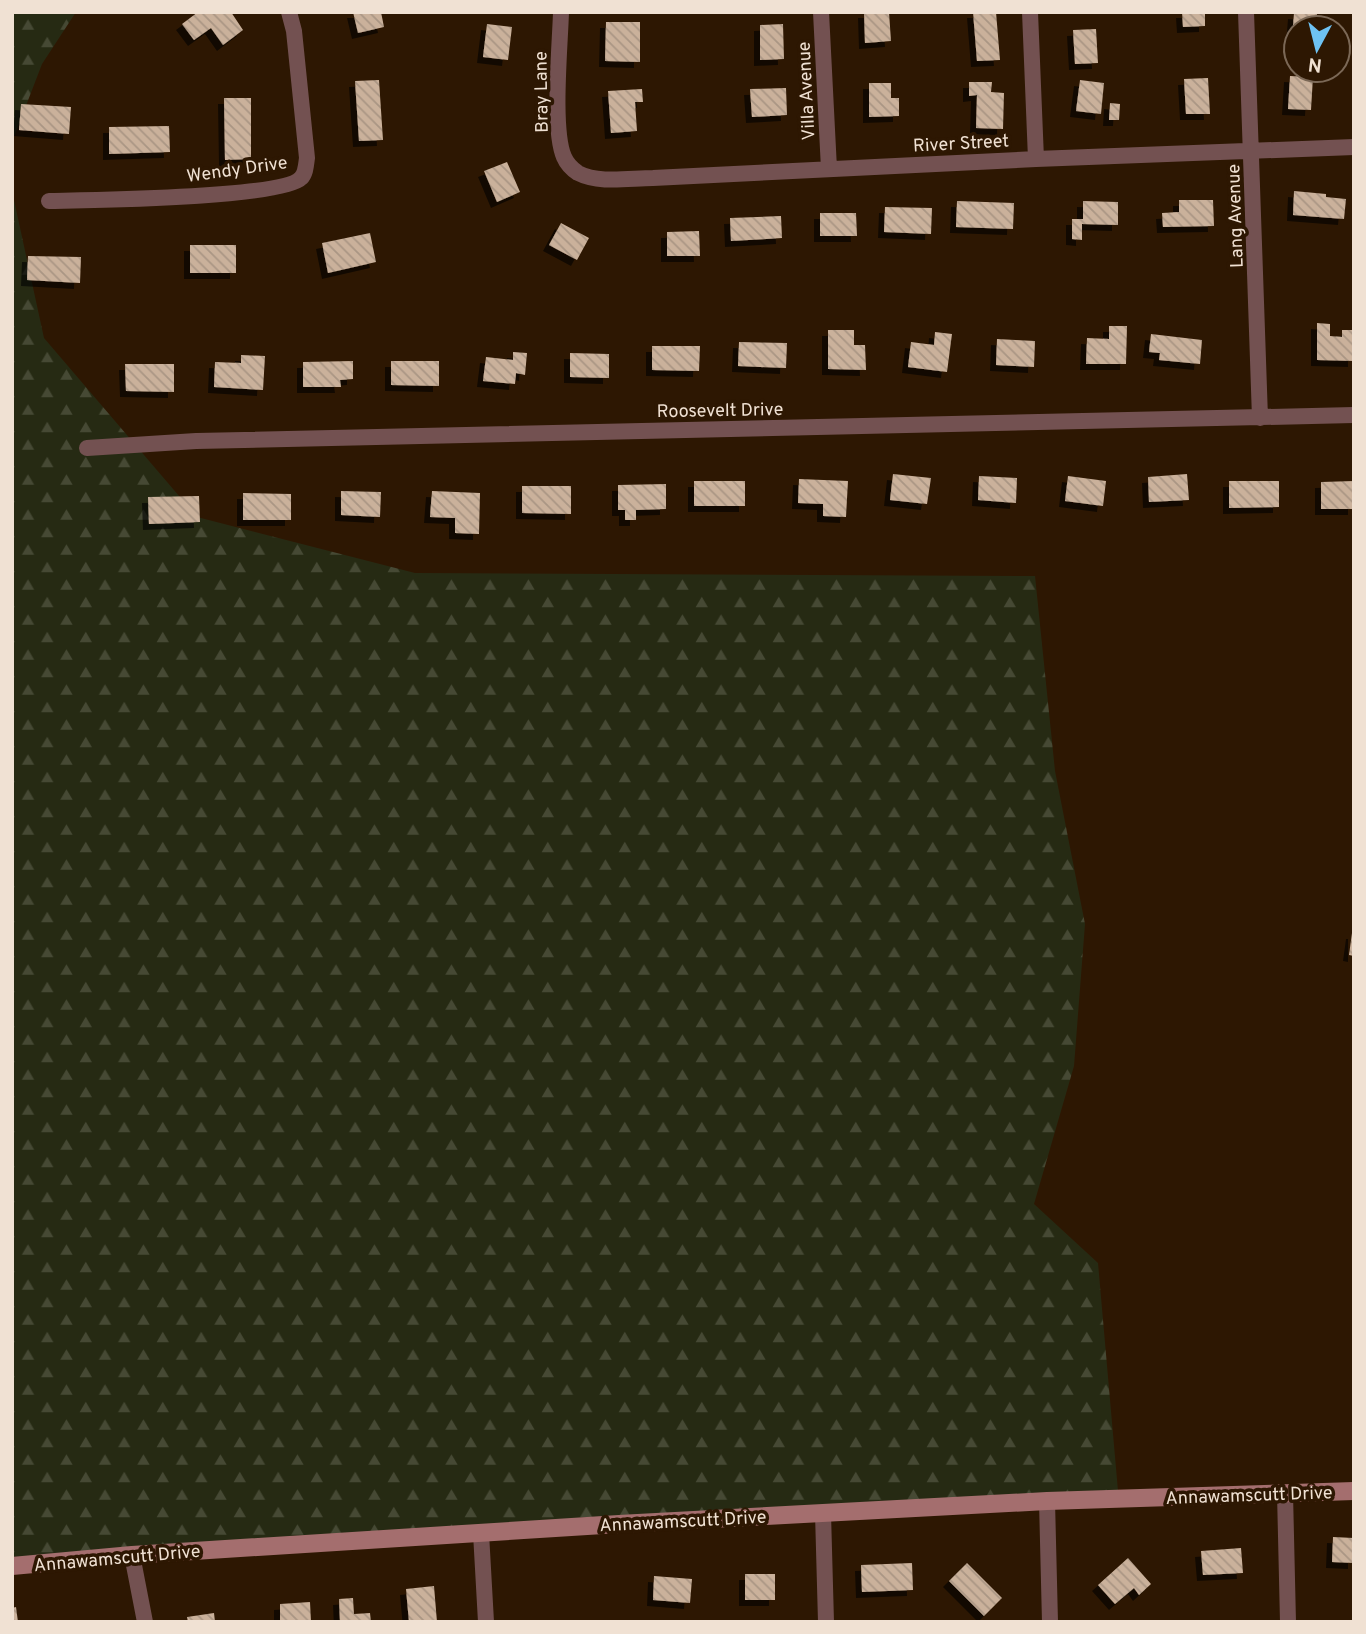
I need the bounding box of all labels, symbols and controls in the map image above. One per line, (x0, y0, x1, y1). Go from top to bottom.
north arrow (1282, 14, 1352, 84)
street label: Villa Avenue (793, 41, 822, 141)
street label: Bray Lane (530, 51, 555, 133)
text: N (1307, 51, 1323, 77)
street label: River Street (912, 130, 1010, 159)
street label: Wendy Drive (185, 152, 289, 189)
street label: Lang Avenue (1223, 164, 1250, 268)
street label: Roosevelt Drive (657, 399, 783, 424)
street label: Annawamscutt Drive (1165, 1482, 1333, 1511)
street label: Annawamscutt Drive (599, 1507, 767, 1538)
street label: Annawamscutt Drive (33, 1541, 201, 1578)

